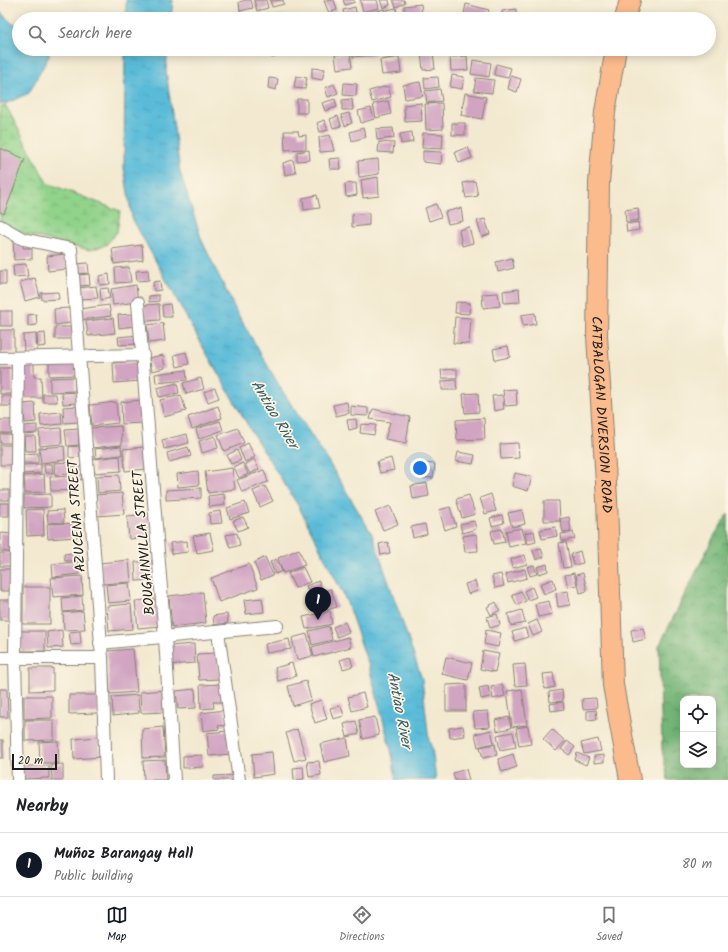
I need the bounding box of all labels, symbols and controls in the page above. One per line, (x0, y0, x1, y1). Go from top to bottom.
search box (12, 12, 716, 56)
text: Search here (58, 22, 132, 46)
icon: search (26, 23, 48, 45)
street label: CATBALOGAN DIVERSION ROAD (585, 316, 617, 514)
water label: Antiao River (244, 375, 306, 456)
street label: AZUCENA STREET (62, 457, 92, 573)
your location (410, 458, 430, 478)
street label: BOUGAINVILLA STREET (127, 468, 161, 616)
pin: 1 (305, 587, 331, 620)
water label: Antiao River (380, 670, 419, 753)
map controls (680, 696, 716, 768)
button: locate (680, 696, 716, 732)
button: layers (680, 732, 716, 768)
scale bar (12, 752, 57, 771)
text: 20 m (18, 752, 43, 770)
text: Nearby (16, 793, 68, 820)
text: Muñoz Barangay Hall (54, 842, 193, 866)
text: 1 (27, 854, 31, 875)
text: 80 m (682, 854, 712, 875)
text: Public building (54, 866, 133, 887)
tab: Map (106, 904, 128, 946)
tab: Directions (339, 904, 385, 946)
tab: Saved (596, 904, 622, 946)

